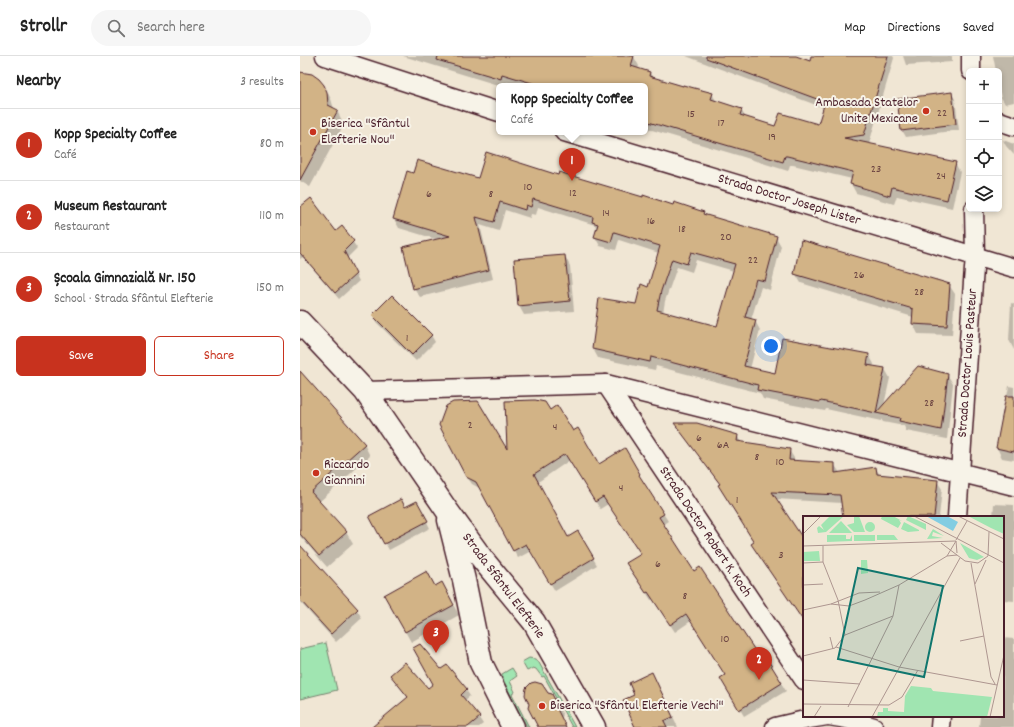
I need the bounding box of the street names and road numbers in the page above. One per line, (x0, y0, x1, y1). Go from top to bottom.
street label: Strada Doctor Joseph Lister (715, 169, 864, 232)
street label: Strada Doctor Louis Pasteur (953, 287, 983, 438)
street label: Strada Doctor Robert K. Koch (654, 463, 756, 601)
street label: Strada Sfântul Elefterie (457, 529, 549, 643)

